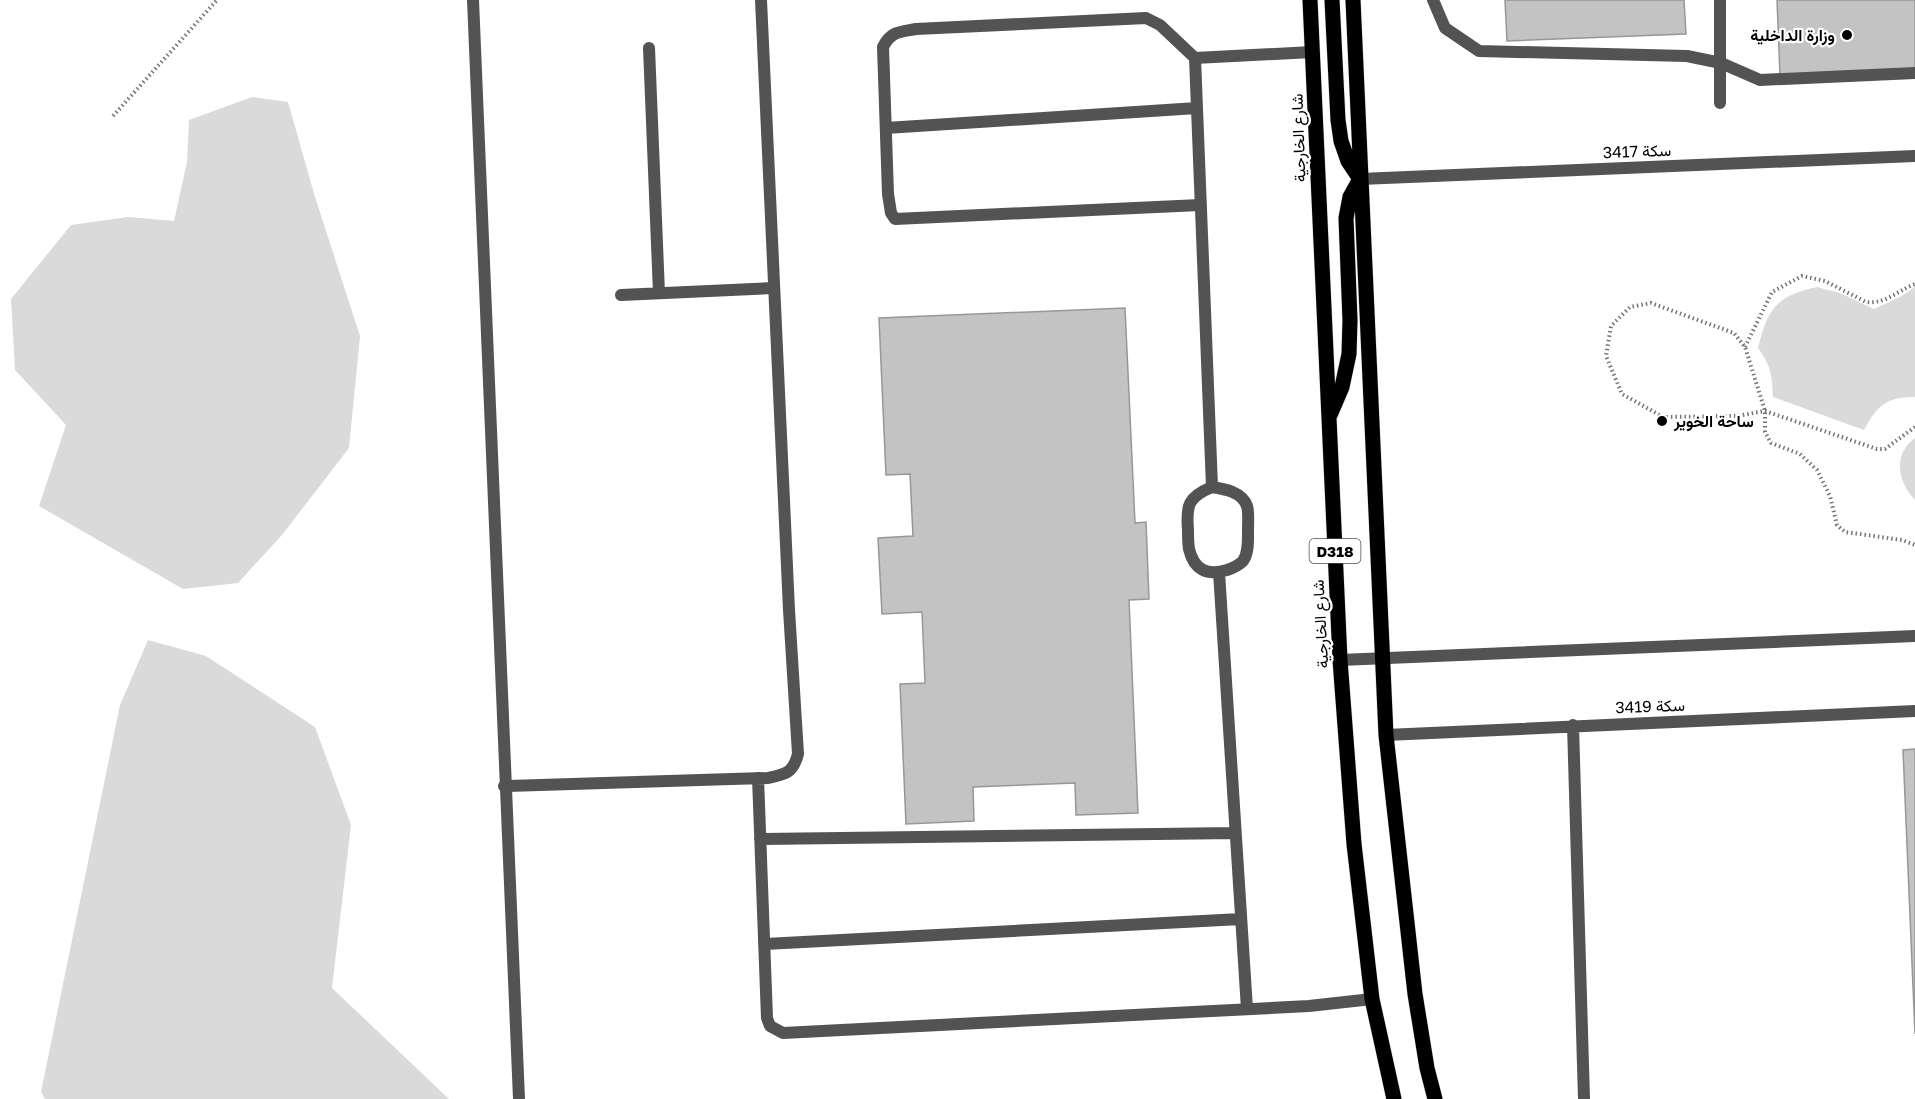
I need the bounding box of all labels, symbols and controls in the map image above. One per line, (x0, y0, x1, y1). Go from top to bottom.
place label: وزارة الداخلية (1750, 25, 1835, 46)
marker: وزارة الداخلية (1840, 28, 1854, 42)
street label: شارع الخارجية (1286, 93, 1312, 183)
street label: سكة 3417 (1602, 140, 1672, 162)
place label: ساحة الخوير (1673, 411, 1754, 432)
marker: ساحة الخوير (1655, 414, 1669, 428)
road number: D318 (1310, 539, 1360, 563)
street label: شارع الخارجية (1308, 579, 1334, 669)
street label: سكة 3419 (1615, 695, 1685, 717)

